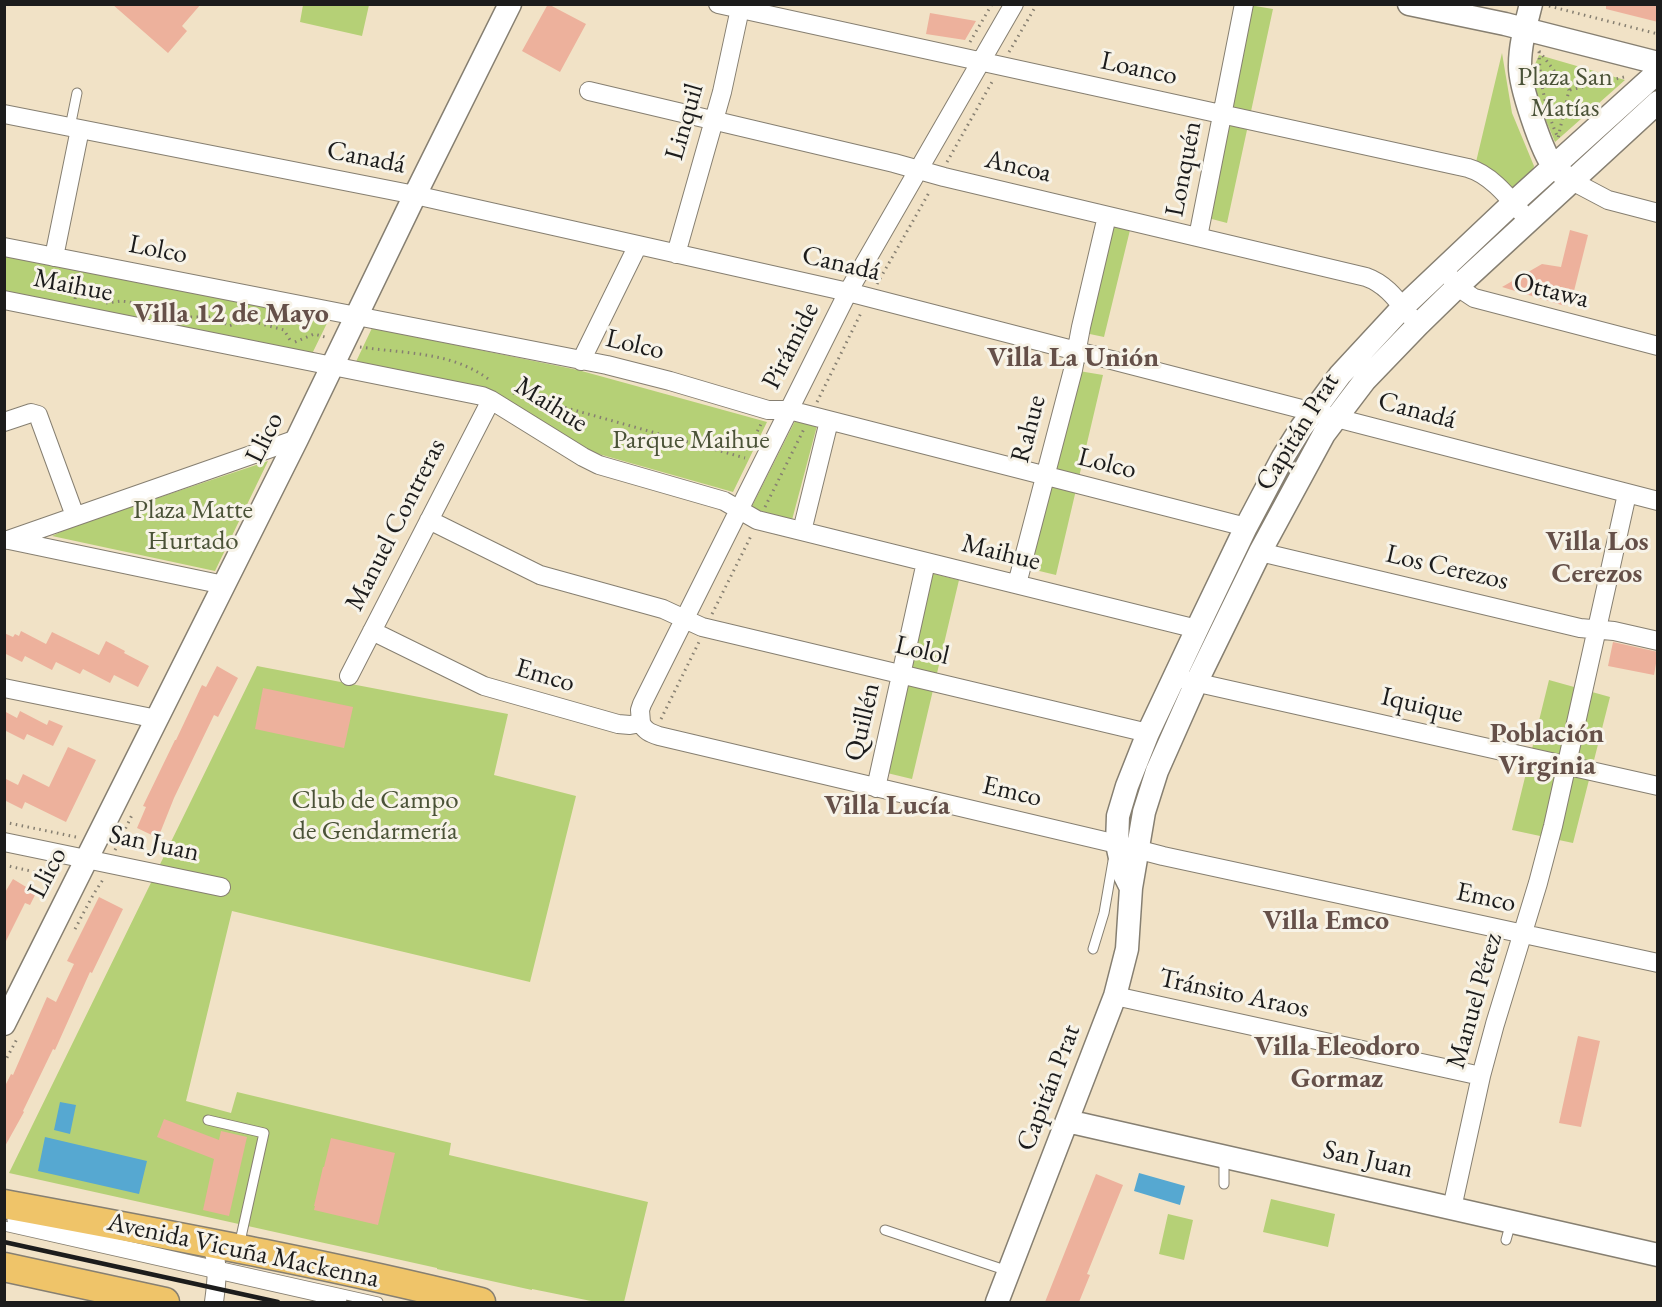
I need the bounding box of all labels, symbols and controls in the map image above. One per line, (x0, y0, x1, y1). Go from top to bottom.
street label: Loanco (1098, 45, 1180, 93)
park label: Plaza San Matías (1517, 62, 1613, 125)
street label: Linquil (659, 80, 711, 164)
street label: Lonquén (1159, 119, 1209, 219)
street label: Canadá (324, 135, 408, 181)
street label: Ancoa (982, 144, 1054, 190)
street label: Lolco (126, 228, 190, 272)
street label: Canadá (799, 239, 883, 289)
street label: Maihue (31, 262, 115, 310)
street label: Ottawa (1510, 266, 1592, 316)
district label: Villa 12 de Mayo (133, 297, 329, 331)
street label: Pirámide (755, 297, 827, 395)
street label: Lolco (603, 323, 667, 367)
district label: Villa La Unión (987, 341, 1159, 375)
street label: Capitán Prat (1249, 367, 1347, 497)
street label: Maihue (509, 370, 593, 440)
street label: Canadá (1374, 385, 1460, 437)
street label: Rahue (1004, 392, 1054, 466)
street label: Llico (239, 407, 291, 469)
park label: Parque Maihue (612, 425, 770, 457)
street label: Manuel Contreras (339, 434, 453, 616)
street label: Lolco (1074, 441, 1140, 487)
park label: Plaza Matte Hurtado (133, 495, 253, 558)
district label: Villa Los Cerezos (1545, 525, 1649, 591)
street label: Maihue (958, 528, 1044, 578)
street label: Los Cerezos (1383, 538, 1511, 598)
street label: Lolol (892, 629, 952, 673)
street label: Emco (512, 652, 578, 700)
street label: Quillén (838, 680, 888, 764)
street label: Iquique (1378, 681, 1466, 731)
district label: Población Virginia (1490, 717, 1604, 783)
street label: Emco (979, 769, 1045, 815)
park label: Club de Campo de Gendarmería (291, 785, 459, 848)
district label: Villa Lucía (824, 789, 950, 823)
street label: San Juan (106, 819, 202, 869)
street label: Llico (22, 842, 74, 904)
street label: Emco (1453, 876, 1519, 920)
district label: Villa Emco (1263, 904, 1389, 938)
street label: Manuel Pérez (1440, 930, 1510, 1072)
street label: Tránsito Araos (1156, 962, 1312, 1026)
street label: Capitán Prat (1010, 1020, 1088, 1156)
district label: Villa Eleodoro Gormaz (1254, 1030, 1420, 1096)
street label: San Juan (1320, 1134, 1416, 1186)
street label: Avenida Vicuña Mackenna (104, 1206, 382, 1296)

